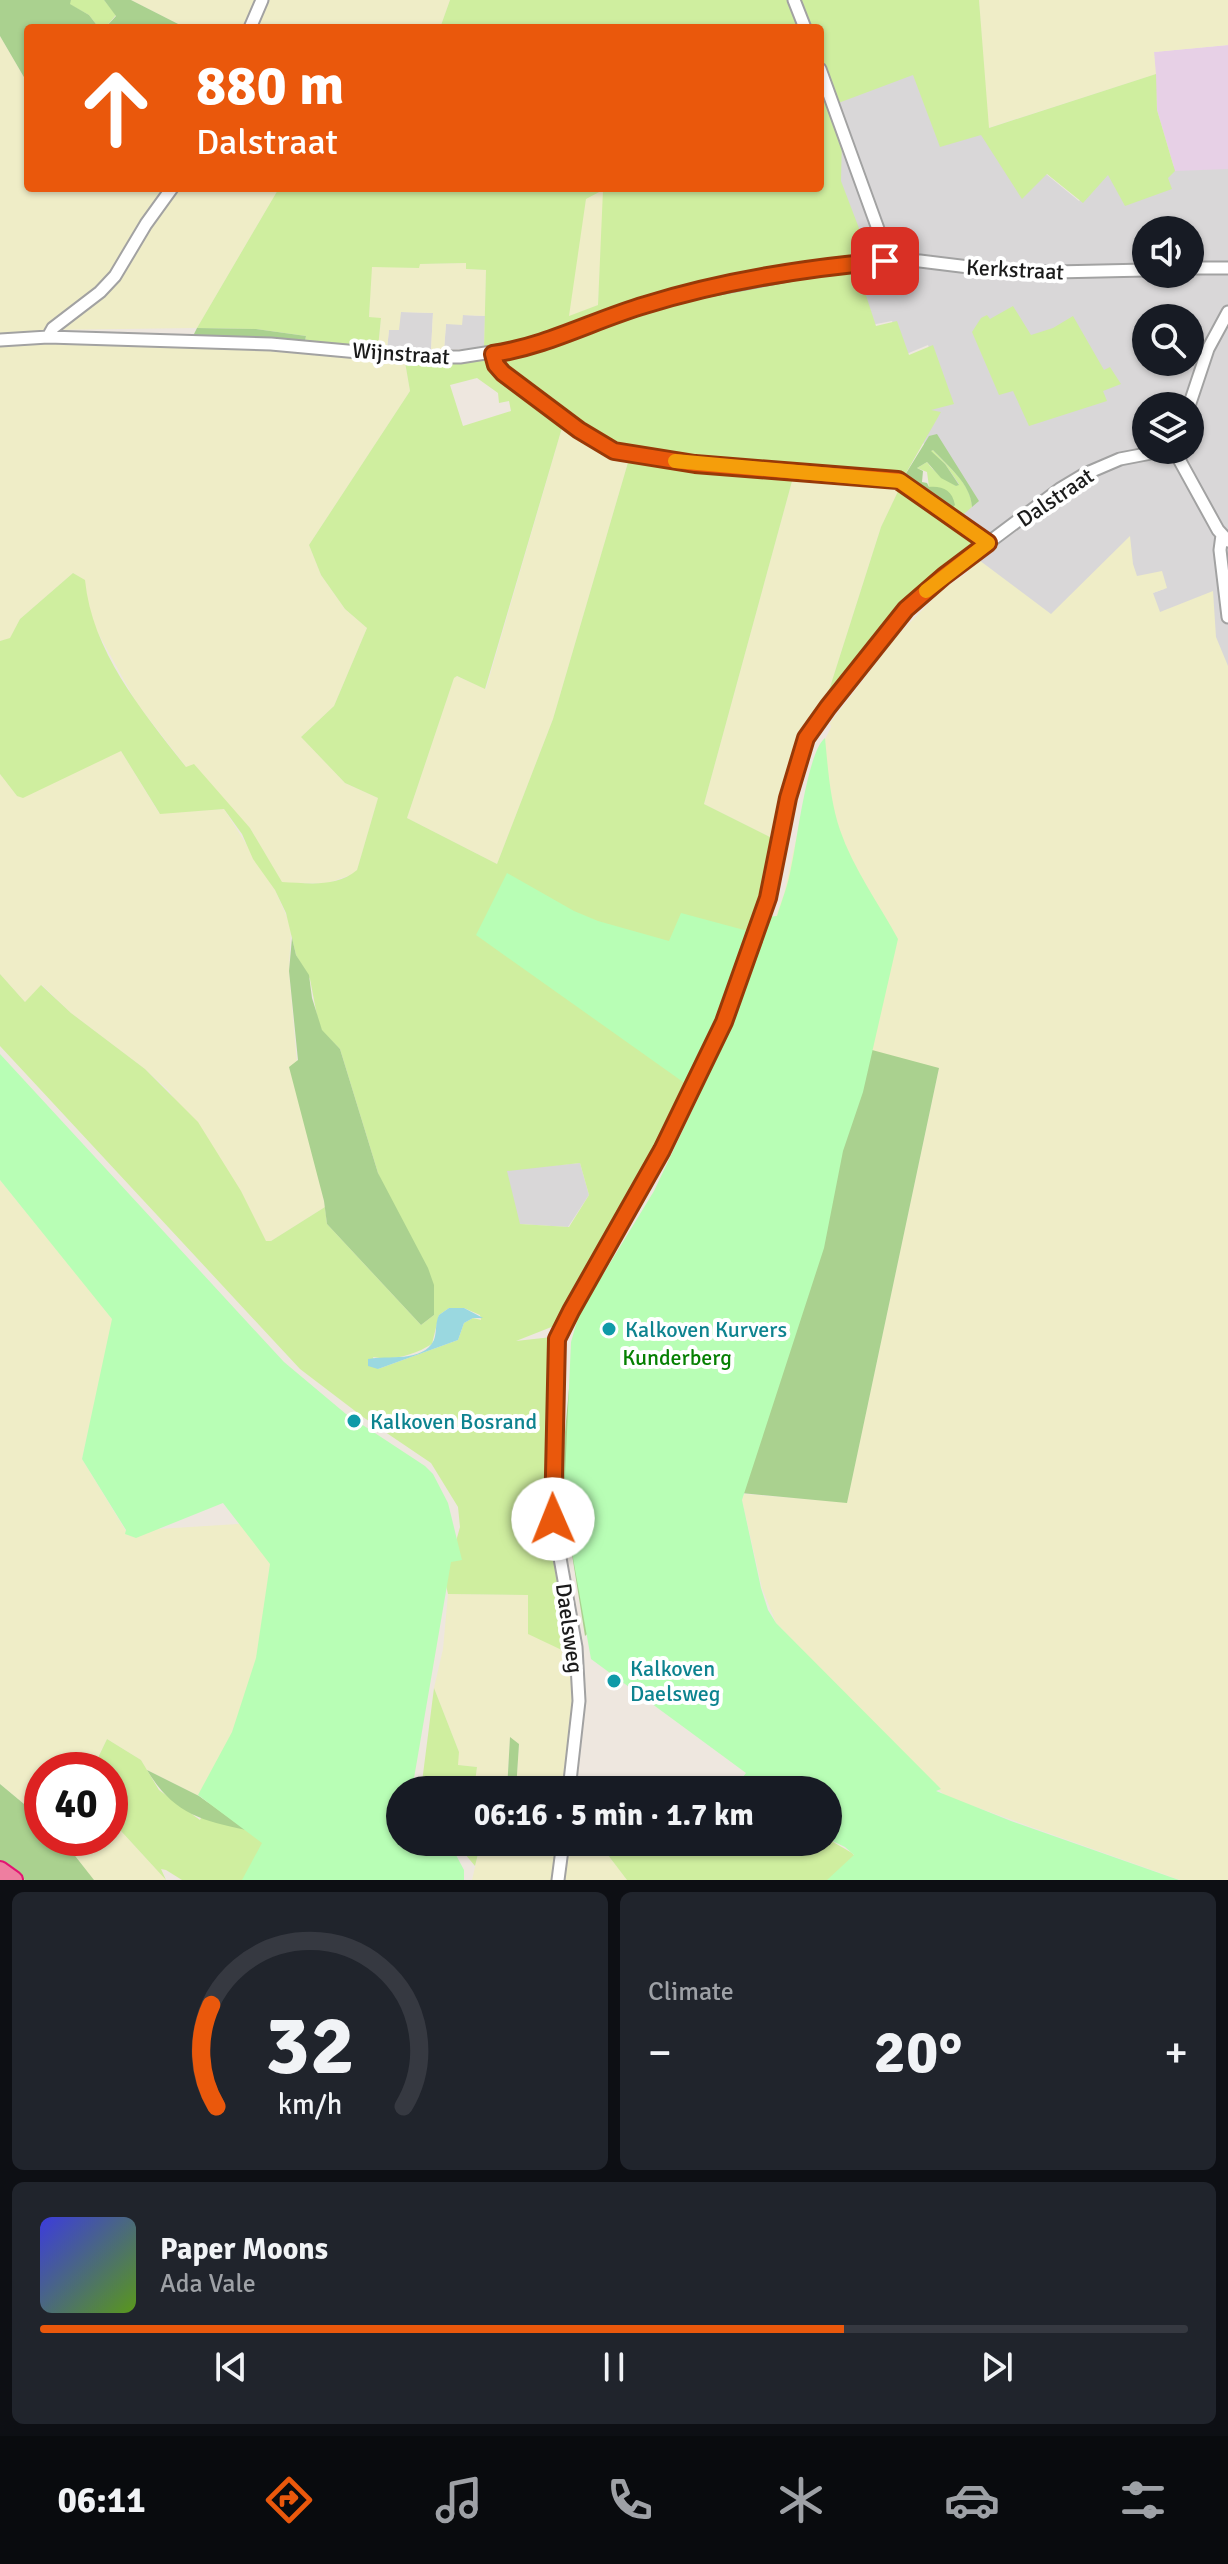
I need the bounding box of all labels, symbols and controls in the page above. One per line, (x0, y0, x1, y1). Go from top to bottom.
text: 880 m (196, 51, 344, 120)
icon: ahead (64, 56, 168, 160)
text: Dalstraat (196, 120, 338, 165)
map controls (1132, 216, 1204, 464)
button: sound (1132, 216, 1204, 288)
pin (851, 227, 919, 295)
icon: arrive (863, 239, 907, 283)
street label: Kerkstraat (965, 253, 1065, 286)
button: search (1132, 304, 1204, 376)
street label: Wijnstraat (351, 337, 451, 370)
button: layers (1132, 392, 1204, 464)
street label: Dalstraat (1012, 462, 1099, 533)
place label: Kalkoven Kurvers (625, 1316, 787, 1343)
marker: Kalkoven Kurvers (600, 1320, 618, 1338)
park label: Kunderberg (622, 1344, 732, 1371)
place label: Kalkoven Bosrand (370, 1408, 537, 1435)
marker: Kalkoven Bosrand (345, 1412, 363, 1430)
position arrow (511, 1477, 595, 1561)
street label: Daelsweg (550, 1581, 589, 1675)
place label: Kalkoven Daelsweg (630, 1655, 720, 1707)
marker: Kalkoven Daelsweg (605, 1672, 623, 1690)
speed limit sign: 40 (24, 1752, 128, 1856)
text: 06:16 · 5 min · 1.7 km (474, 1797, 754, 1834)
text: Climate (648, 1976, 734, 2008)
text: 32 (265, 1995, 355, 2097)
text: 20° (874, 2016, 962, 2090)
text: − (648, 2026, 672, 2080)
text: + (1164, 2026, 1188, 2080)
text: km/h (278, 2087, 342, 2122)
text: Paper Moons (160, 2231, 328, 2268)
text: Ada Vale (160, 2268, 256, 2300)
icon: previous (209, 2345, 253, 2389)
icon: pause (592, 2345, 636, 2389)
icon: next (975, 2345, 1019, 2389)
icon: directions (261, 2472, 317, 2528)
icon: music (431, 2472, 487, 2528)
icon: phone (602, 2472, 658, 2528)
icon: climate (773, 2472, 829, 2528)
icon: car (944, 2472, 1000, 2528)
icon: filters (1115, 2472, 1171, 2528)
text: 06:11 (57, 2478, 146, 2523)

